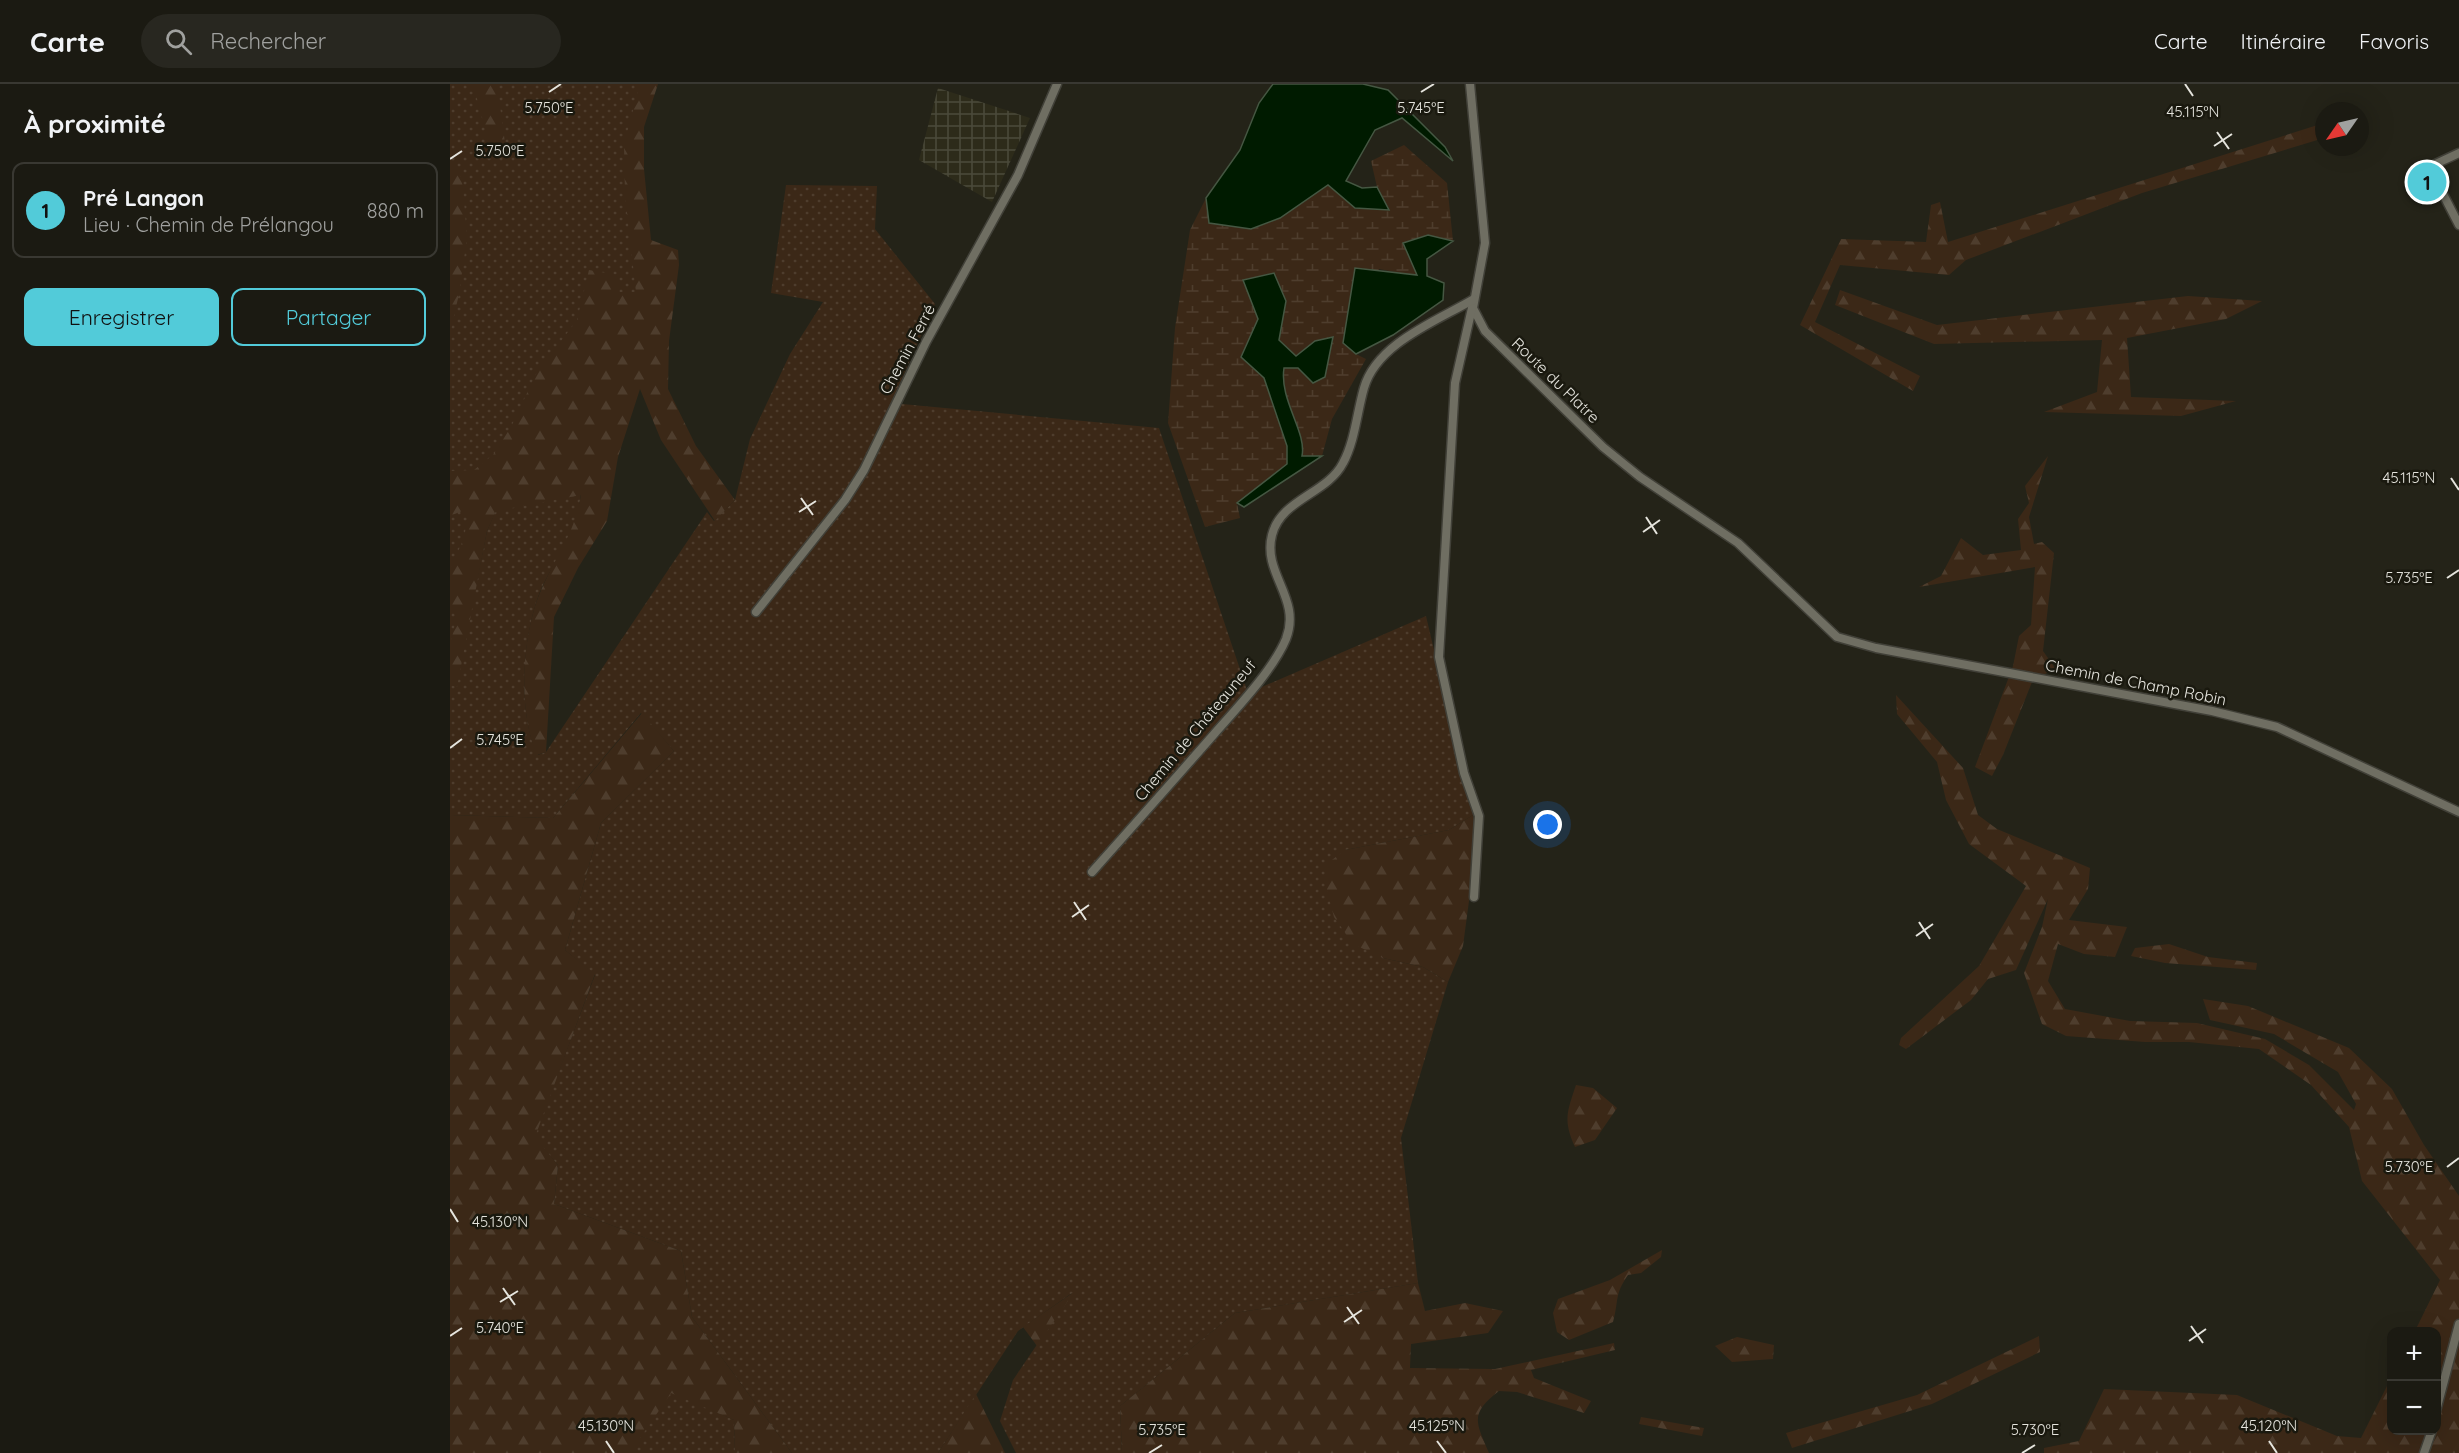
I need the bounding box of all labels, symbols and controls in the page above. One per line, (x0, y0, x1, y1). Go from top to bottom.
search box (141, 14, 561, 68)
text: Carte (30, 24, 105, 59)
icon: search (162, 25, 195, 58)
text: Rechercher (210, 27, 326, 55)
text: Carte (2154, 28, 2208, 54)
text: Itinéraire (2241, 28, 2326, 54)
text: Favoris (2359, 28, 2429, 54)
text: 5.750°E (525, 98, 573, 117)
text: 5.745°E (1397, 98, 1445, 117)
text: 45.115°N (2166, 102, 2220, 121)
north arrow (2315, 102, 2369, 156)
text: À proximité (24, 107, 166, 140)
text: 5.750°E (476, 141, 524, 160)
pin: 1 (2408, 160, 2446, 204)
text: Pré Langon (83, 184, 204, 212)
text: 1 (42, 198, 49, 223)
text: 880 m (367, 198, 424, 223)
text: Lieu · Chemin de Prélangou (83, 212, 334, 237)
button: Enregistrer (24, 288, 219, 346)
button: Partager (231, 288, 426, 346)
street label: Chemin Ferré (875, 301, 939, 397)
street label: Route du Platre (1508, 333, 1604, 427)
text: 45.115°N (2382, 468, 2436, 487)
text: 5.735°E (2385, 568, 2433, 587)
street label: Chemin de Châteauneuf (1130, 655, 1260, 805)
street label: Chemin de Champ Robin (2044, 655, 2228, 709)
text: 5.745°E (476, 730, 524, 749)
your location (1533, 810, 1562, 839)
text: 5.730°E (2385, 1157, 2433, 1176)
text: 45.130°N (472, 1212, 528, 1231)
text: 5.740°E (476, 1318, 524, 1337)
map controls (2387, 1327, 2441, 1435)
button: + (2387, 1327, 2441, 1381)
button: − (2387, 1381, 2441, 1435)
text: 45.130°N (578, 1416, 634, 1435)
text: 45.125°N (1409, 1416, 1465, 1435)
text: 45.120°N (2241, 1416, 2297, 1435)
text: 5.735°E (1138, 1420, 1186, 1439)
text: 5.730°E (2011, 1420, 2059, 1439)

